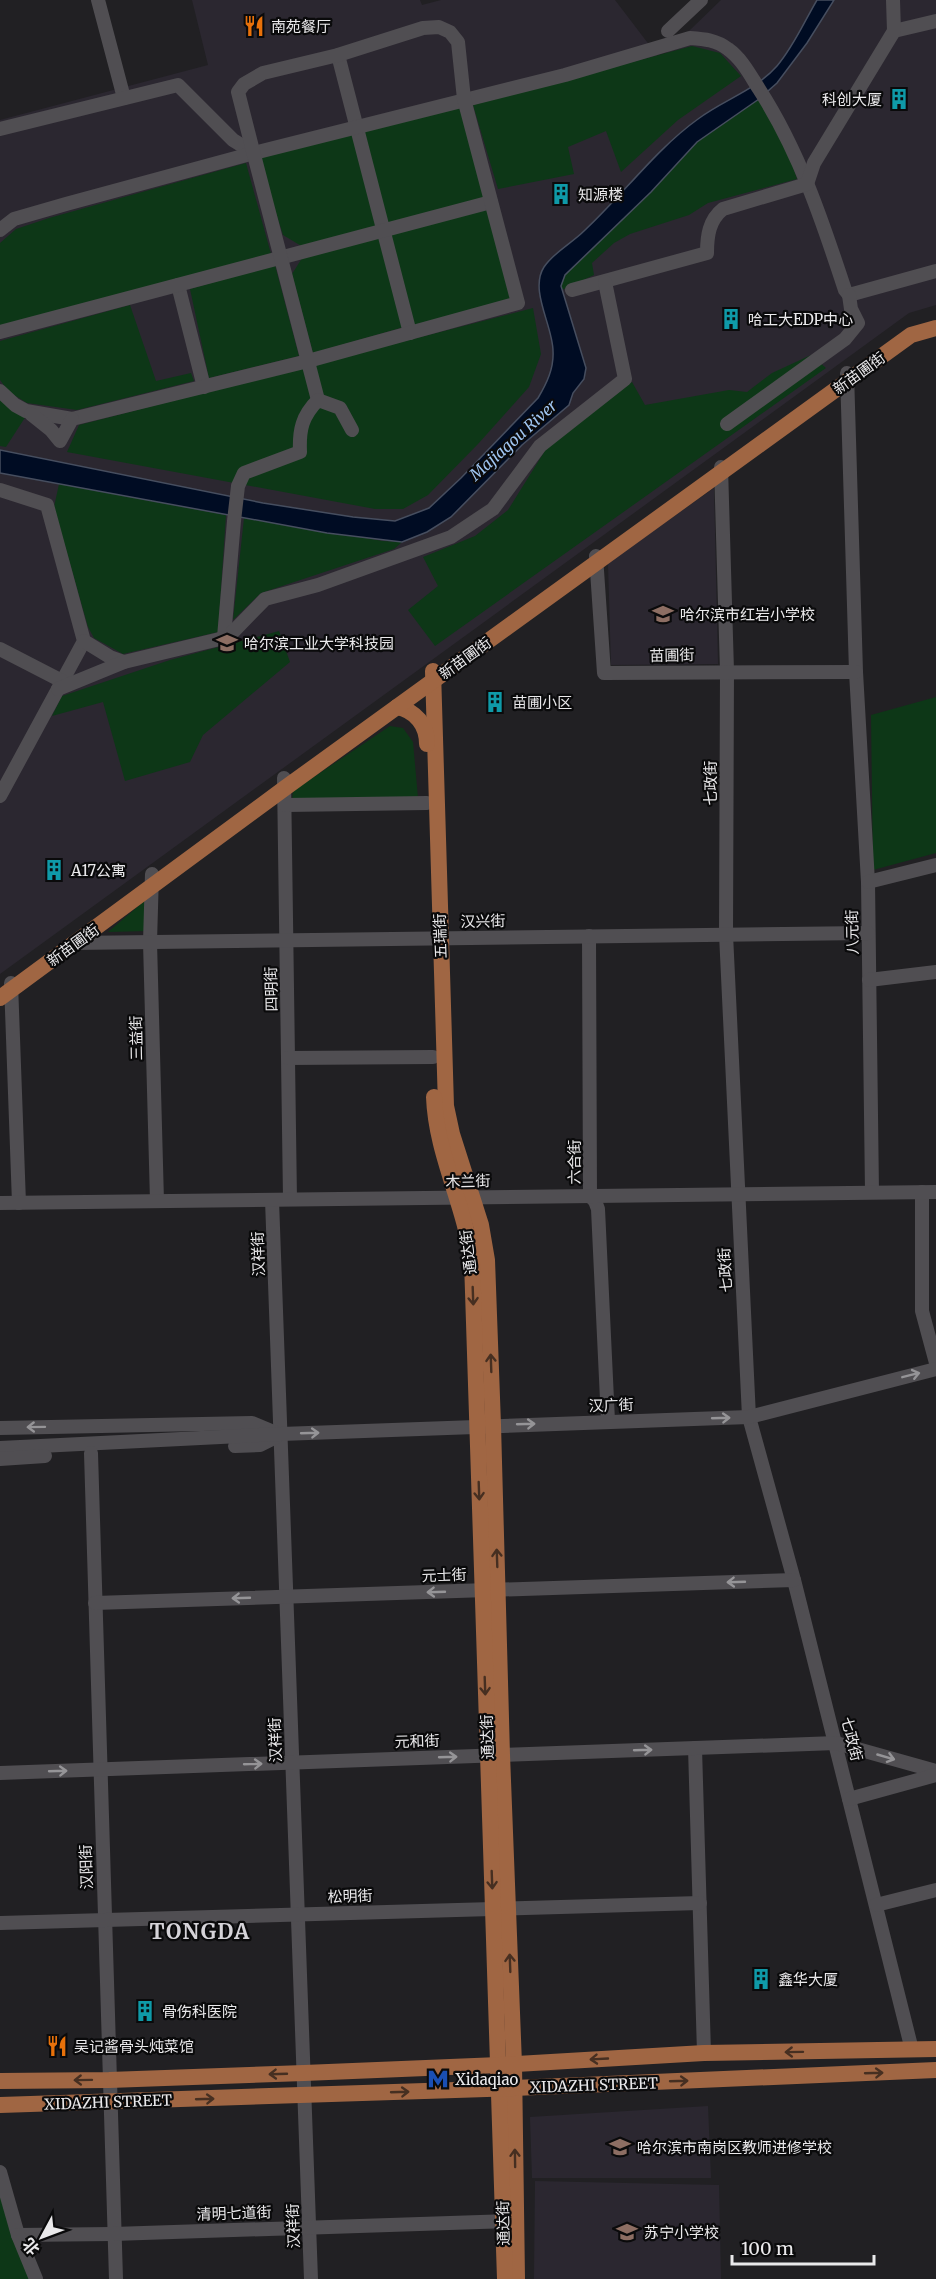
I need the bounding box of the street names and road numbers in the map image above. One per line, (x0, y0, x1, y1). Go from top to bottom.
street label: 新苗圃街 (829, 348, 889, 398)
street label: 新苗圃街 (435, 633, 495, 683)
street label: 苗圃街 (649, 645, 695, 665)
street label: 七政街 (701, 760, 720, 806)
street label: 八元街 (842, 909, 862, 955)
street label: 汉兴街 (460, 911, 506, 931)
street label: 五瑞街 (430, 913, 450, 959)
street label: 新苗圃街 (43, 920, 103, 970)
street label: 四明街 (261, 966, 281, 1012)
street label: 三益街 (126, 1015, 146, 1061)
street label: 六合街 (565, 1139, 584, 1185)
street label: 木兰街 (445, 1171, 491, 1191)
street label: 通达街 (456, 1229, 480, 1275)
street label: 汉祥街 (248, 1231, 268, 1277)
street label: 七政街 (714, 1247, 736, 1293)
street label: 汉广街 (588, 1395, 634, 1415)
street label: 元士街 (421, 1565, 467, 1585)
street label: 通达街 (477, 1714, 497, 1760)
street label: 七政街 (837, 1715, 867, 1763)
street label: 汉祥街 (265, 1717, 285, 1763)
street label: 元和街 (394, 1731, 440, 1751)
street label: 汉阳街 (76, 1844, 96, 1890)
street label: 松明街 (327, 1886, 373, 1906)
street label: XIDAZHI STREET (530, 2073, 659, 2097)
street label: XIDAZHI STREET (44, 2090, 173, 2114)
street label: 通达街 (493, 2200, 513, 2246)
street label: 清明七道街 (196, 2202, 272, 2224)
street label: 汉祥街 (283, 2203, 303, 2249)

